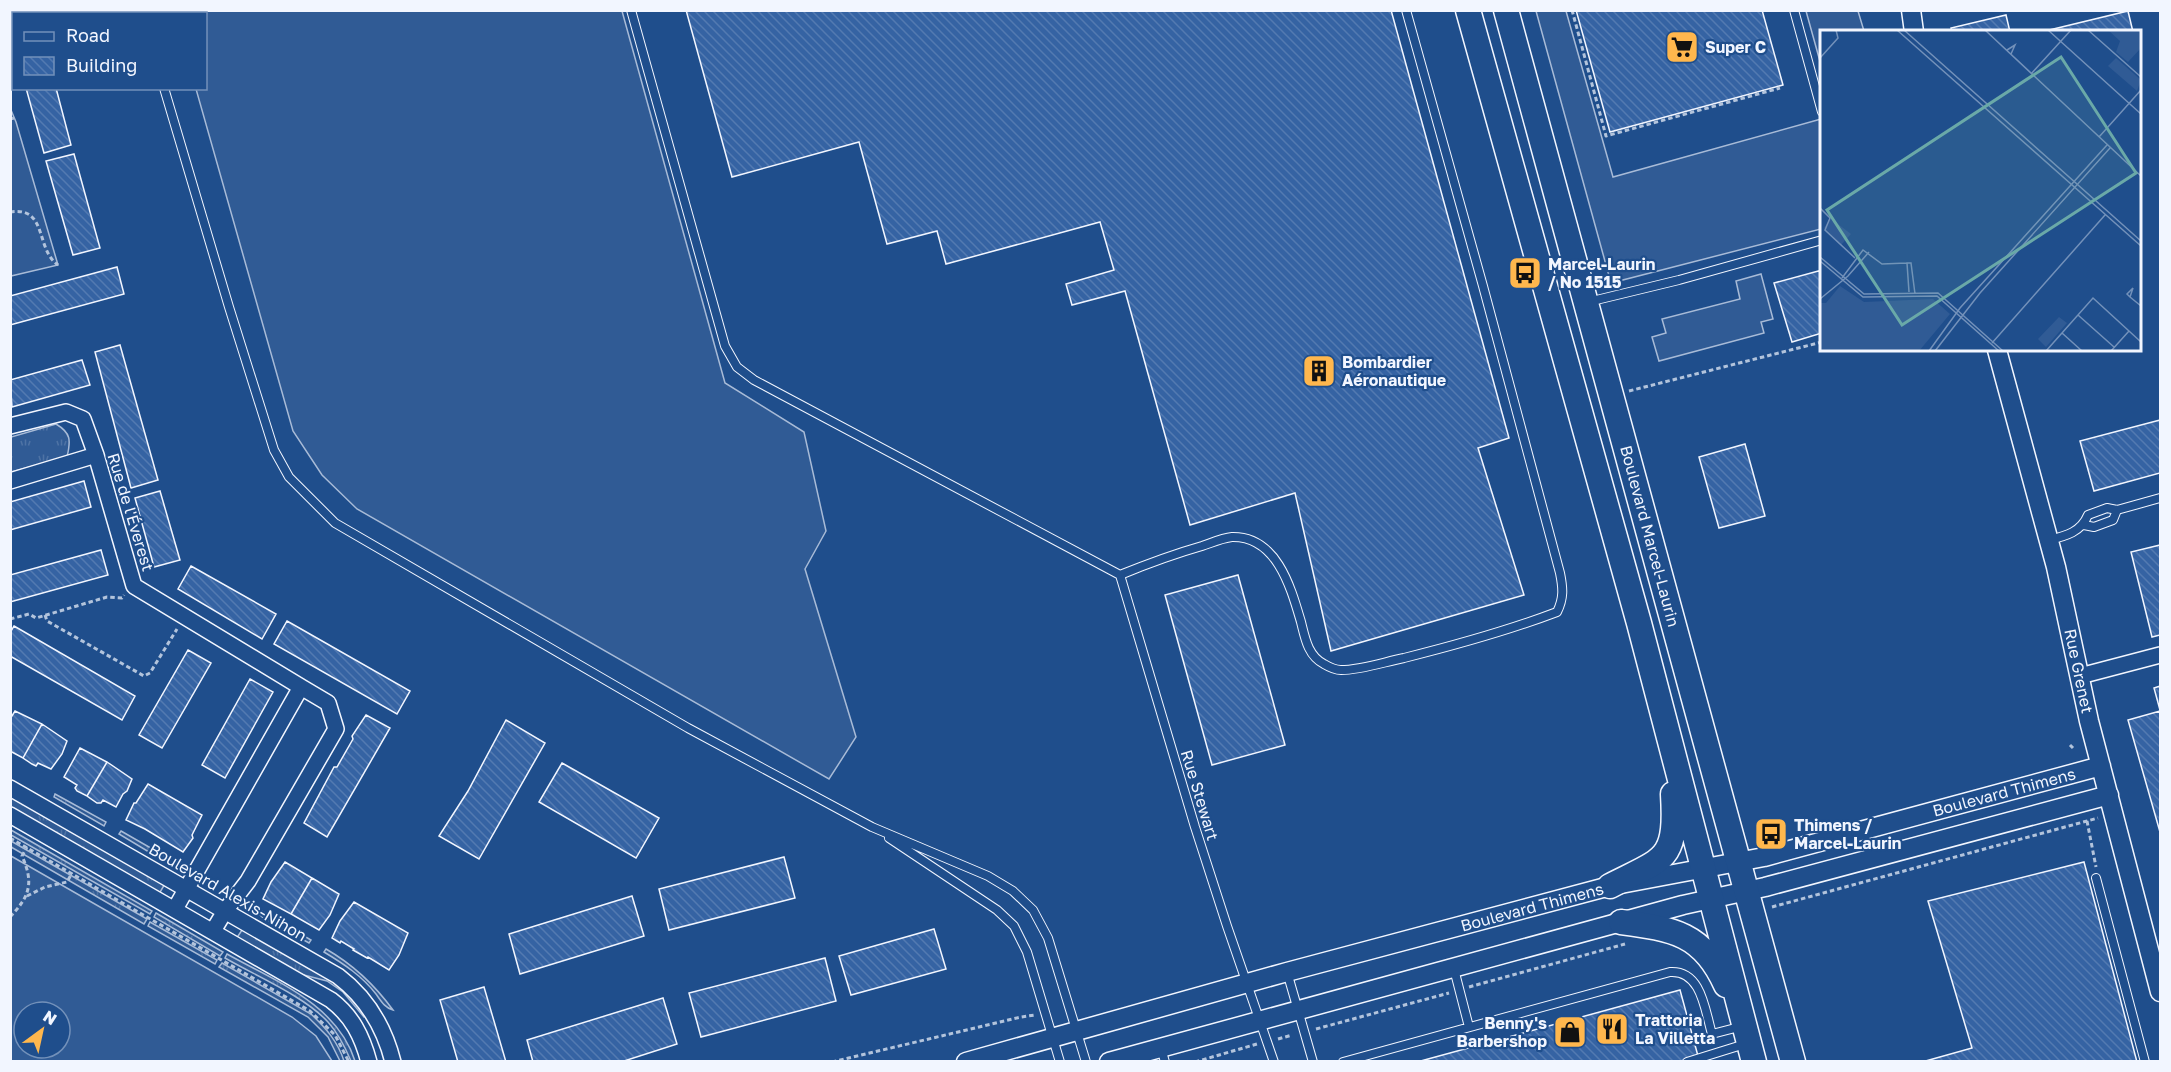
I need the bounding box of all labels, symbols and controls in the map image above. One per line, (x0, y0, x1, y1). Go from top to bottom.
legend (12, 12, 207, 90)
text: Road (66, 24, 110, 46)
supermarket icon: Super C (1664, 29, 1700, 65)
inset map (1820, 30, 2141, 351)
place label: Super C (1705, 37, 1766, 57)
text: Building (66, 54, 137, 76)
place label: Marcel-Laurin / No 1515 (1548, 254, 1655, 292)
bus stop icon: Marcel-Laurin / No 1515 (1507, 255, 1543, 291)
place label: Bombardier Aéronautique (1342, 352, 1446, 390)
building icon: Bombardier Aéronautique (1301, 353, 1337, 389)
street label: Boulevard Marcel-Laurin (1616, 443, 1684, 629)
street label: Rue de l'Éverest (104, 451, 158, 573)
street label: Rue Grenet (2060, 627, 2098, 715)
street label: Rue Stewart (1177, 747, 1223, 843)
street label: Boulevard Thimens (1930, 763, 2078, 821)
place label: Thimens / Marcel-Laurin (1794, 815, 1901, 853)
bus stop icon: Thimens / Marcel-Laurin (1753, 816, 1789, 852)
street label: Boulevard Alexis-Nihon (145, 839, 311, 945)
street label: Boulevard Thimens (1458, 878, 1606, 936)
north arrow (12, 1000, 72, 1060)
text: N (40, 1006, 61, 1029)
place label: Trattoria La Villetta (1635, 1010, 1715, 1048)
restaurant icon: Trattoria La Villetta (1594, 1011, 1630, 1047)
place label: Benny's Barbershop (1457, 1013, 1547, 1051)
shop icon: Benny's Barbershop (1552, 1014, 1588, 1050)

